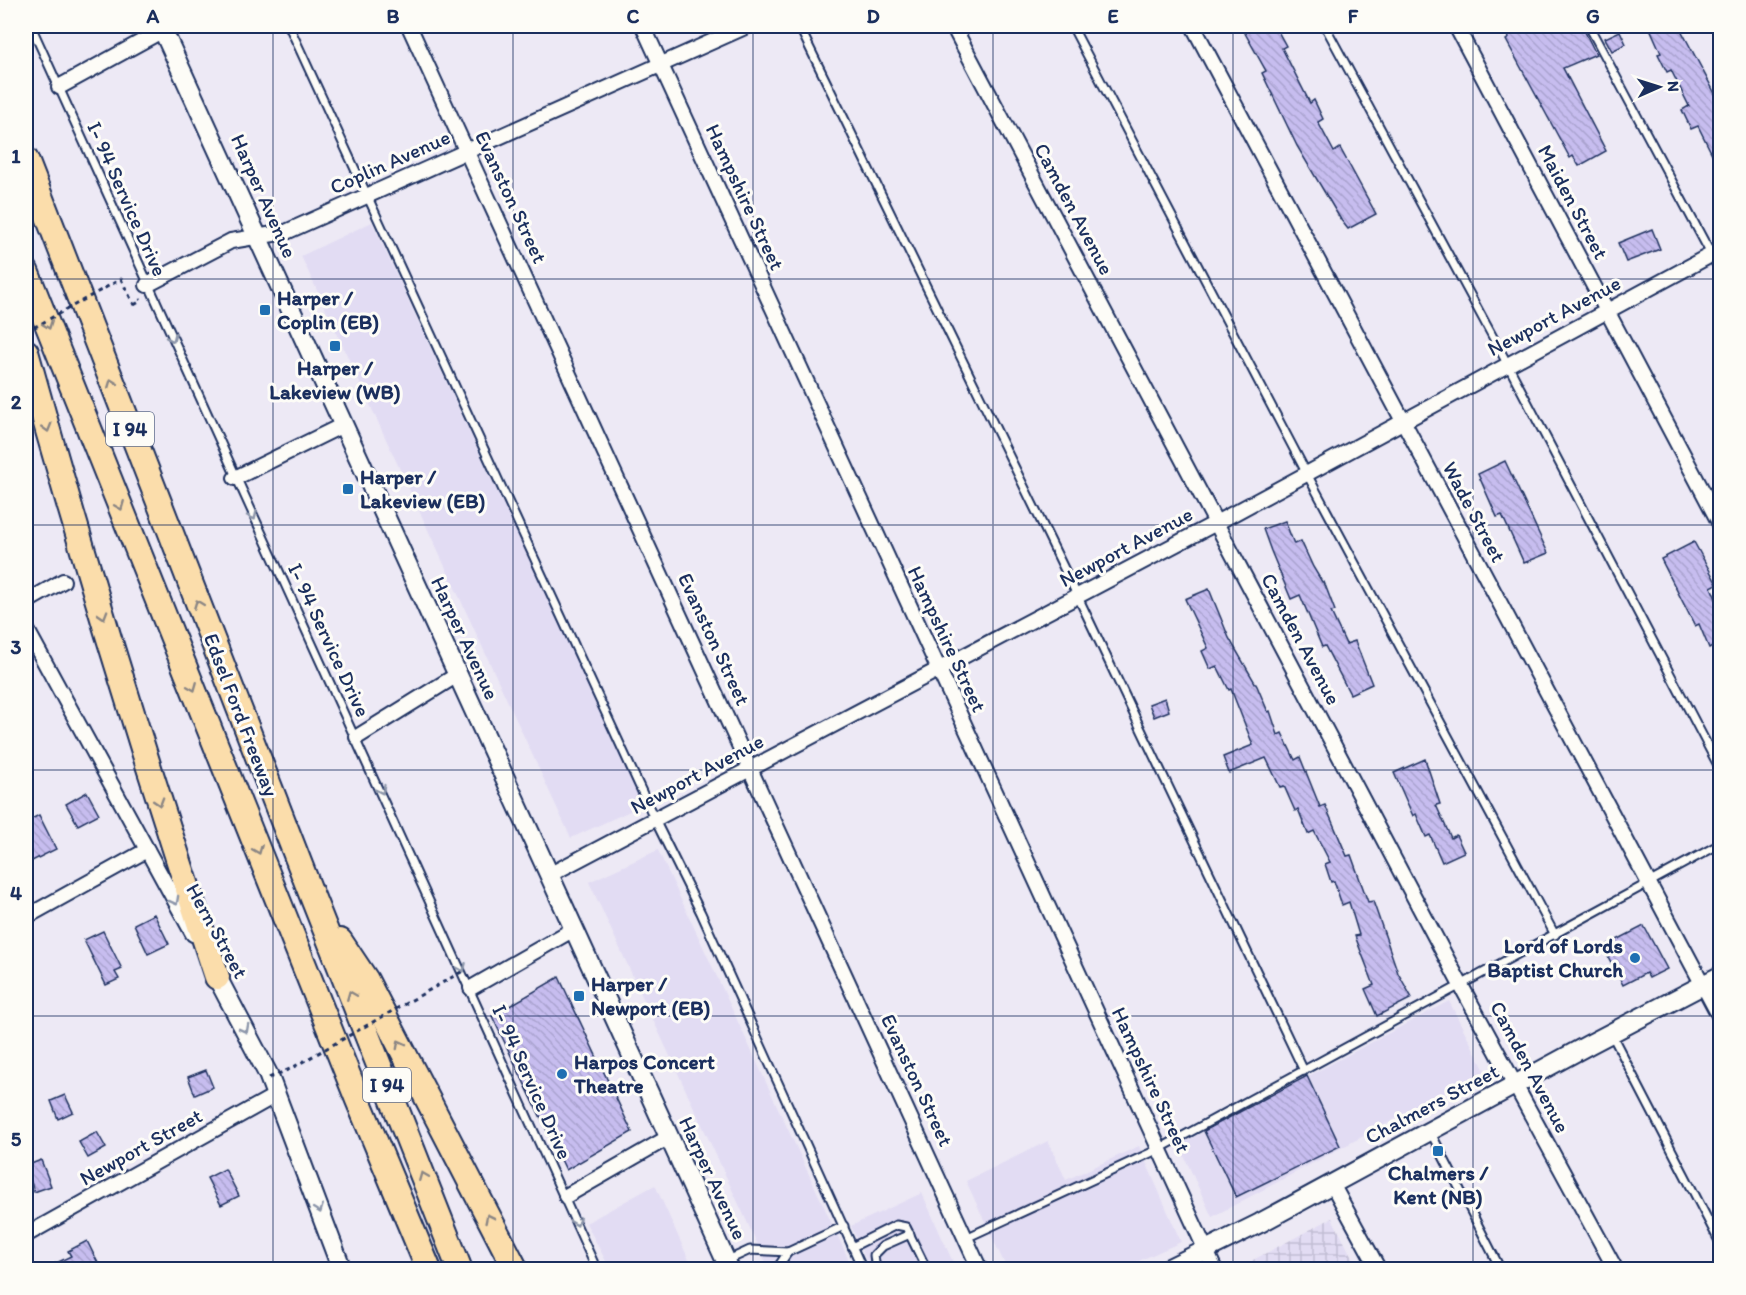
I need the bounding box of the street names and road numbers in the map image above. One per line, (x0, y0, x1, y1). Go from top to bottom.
street label: I- 94 Service Drive (82, 118, 173, 280)
street label: Hampshire Street (701, 120, 790, 274)
street label: Coplin Avenue (326, 124, 454, 199)
street label: Evanston Street (470, 127, 553, 267)
street label: Harper Avenue (226, 130, 303, 262)
street label: Camden Avenue (1029, 139, 1120, 279)
street label: Maiden Street (1533, 140, 1614, 264)
street label: Newport Avenue (1483, 270, 1625, 361)
road number: I 94 (106, 412, 154, 446)
street label: Wade Street (1437, 457, 1511, 566)
street label: Newport Avenue (1055, 501, 1197, 592)
street label: I- 94 Service Drive (283, 559, 376, 721)
street label: Hampshire Street (903, 562, 992, 716)
street label: Evanston Street (673, 569, 756, 709)
street label: Camden Avenue (1256, 569, 1347, 709)
street label: Harper Avenue (426, 572, 505, 703)
street label: Edsel Ford Freeway (199, 630, 284, 800)
street label: Newport Avenue (626, 728, 768, 819)
street label: Hern Street (181, 879, 254, 983)
street label: Camden Avenue (1485, 997, 1576, 1137)
street label: I- 94 Service Drive (487, 1001, 578, 1163)
street label: Hampshire Street (1107, 1003, 1196, 1157)
street label: Evanston Street (876, 1010, 959, 1150)
street label: Chalmers Street (1361, 1058, 1503, 1149)
road number: I 94 (363, 1068, 411, 1102)
street label: Newport Street (75, 1103, 207, 1191)
street label: Harper Avenue (674, 1112, 753, 1243)

